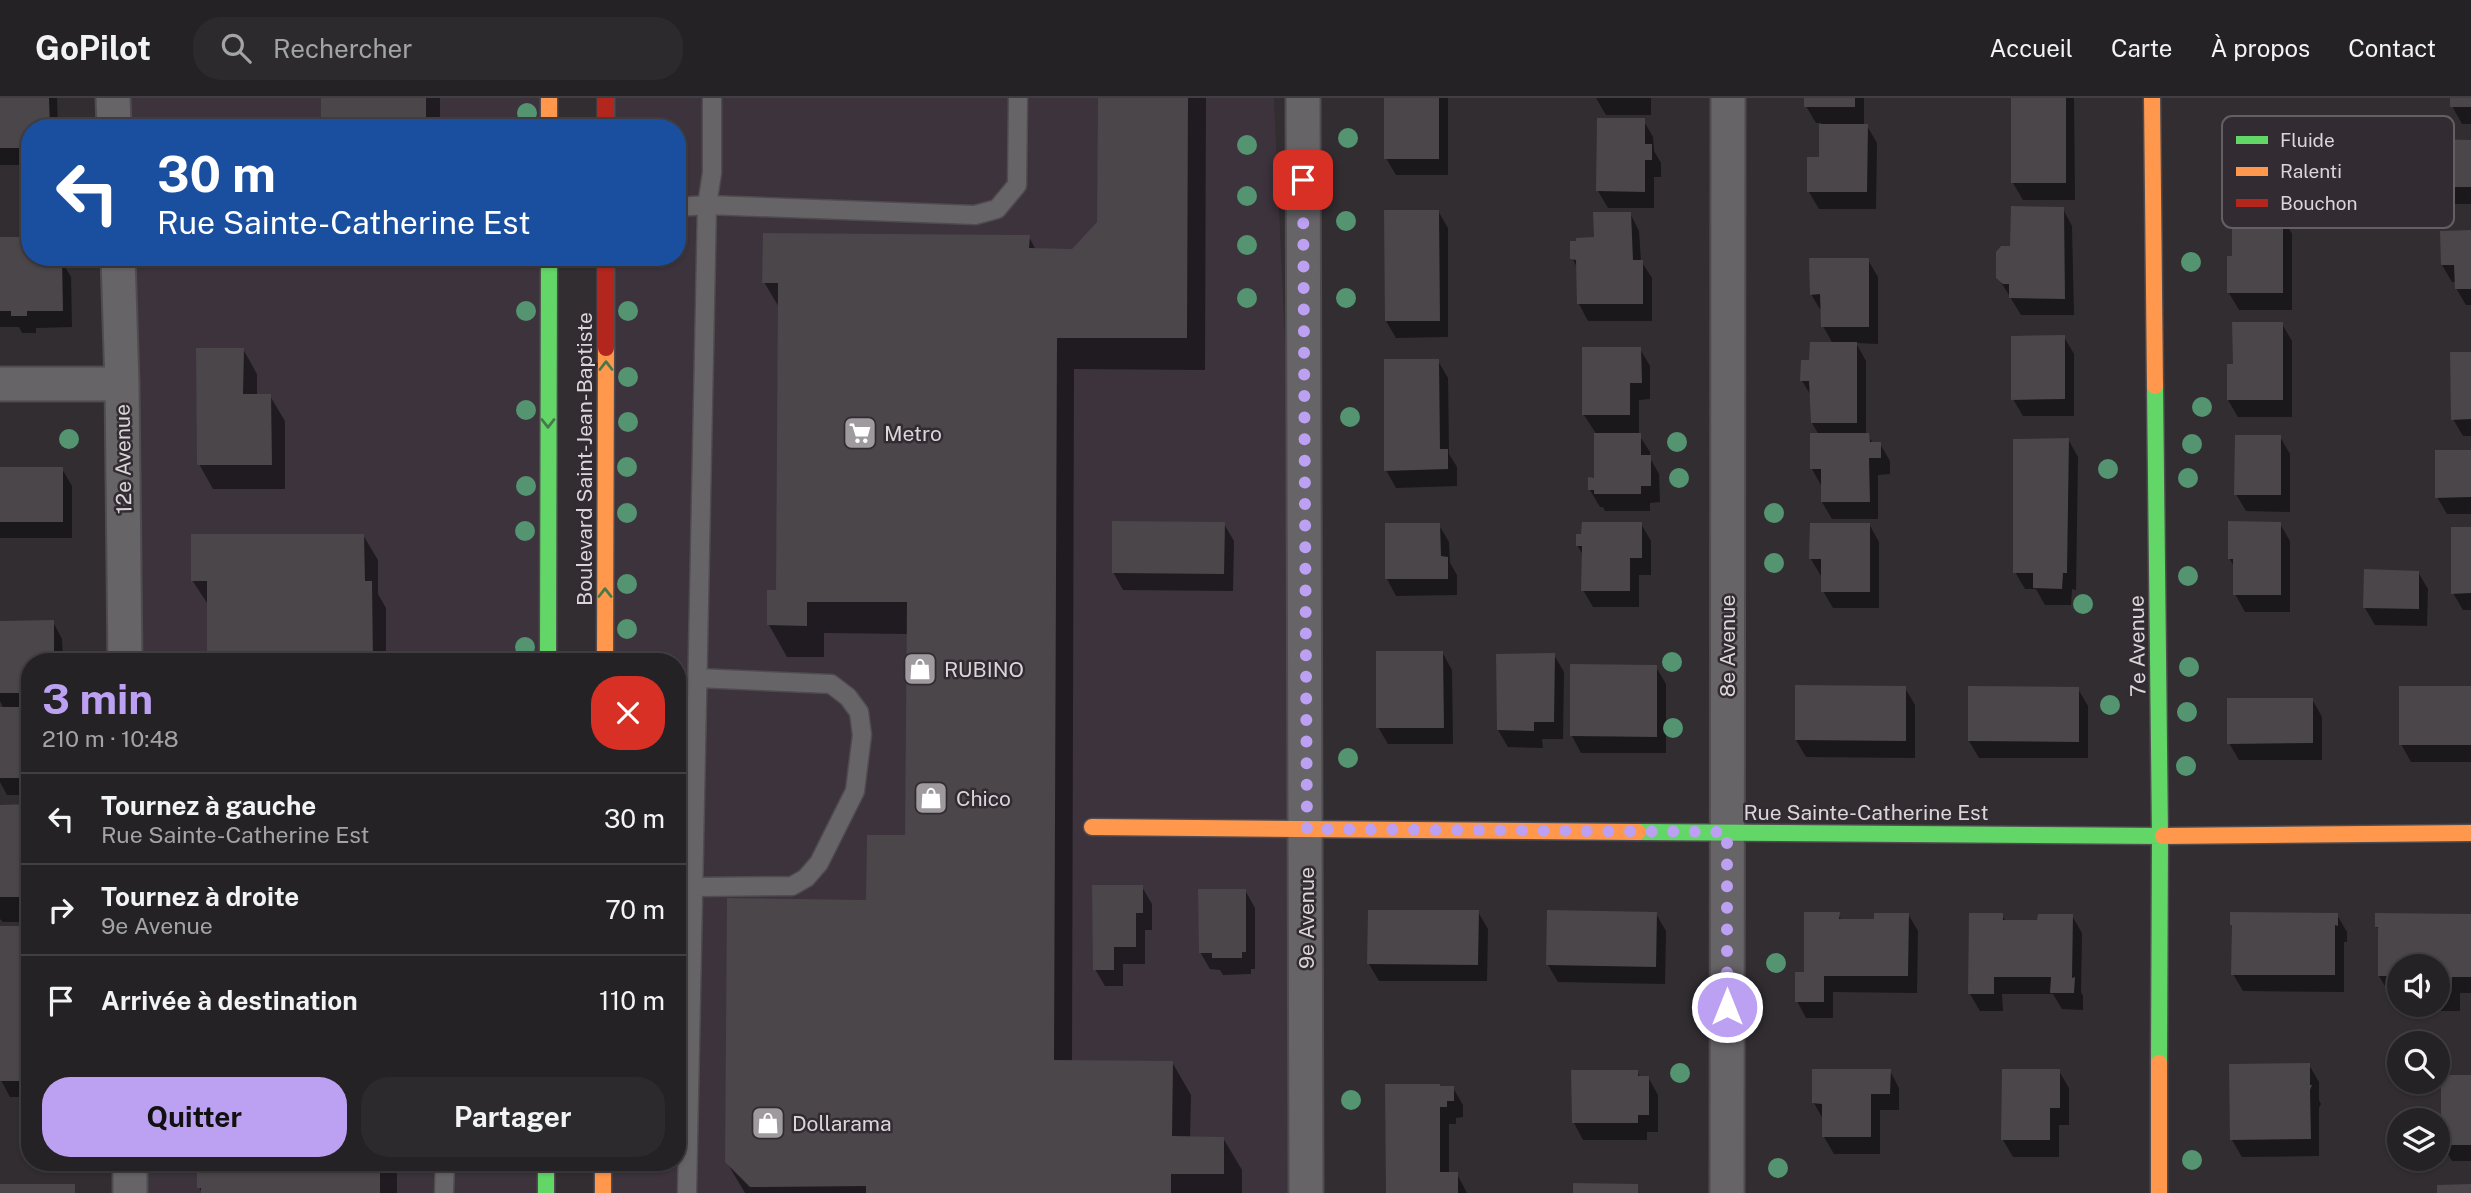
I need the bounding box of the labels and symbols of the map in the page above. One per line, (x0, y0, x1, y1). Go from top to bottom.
legend (2222, 116, 2454, 228)
text: Fluide (2280, 129, 2335, 151)
pin (1273, 150, 1333, 210)
text: Ralenti (2280, 160, 2342, 182)
text: Bouchon (2280, 192, 2357, 214)
street label: Boulevard Saint-Jean-Baptiste (572, 312, 597, 606)
one-way arrow (598, 360, 614, 371)
street label: 12e Avenue (110, 404, 136, 514)
supermarket icon: Metro (841, 414, 879, 452)
one-way arrow (541, 418, 556, 429)
place label: Metro (884, 421, 942, 446)
one-way arrow (597, 588, 613, 598)
street label: 8e Avenue (1715, 595, 1740, 697)
street label: 7e Avenue (2124, 595, 2150, 697)
shop icon: RUBINO (901, 650, 939, 688)
place label: RUBINO (944, 657, 1024, 682)
shop icon: Chico (912, 779, 950, 817)
place label: Chico (956, 786, 1011, 811)
street label: Rue Sainte-Catherine Est (1743, 800, 1989, 825)
street label: 9e Avenue (1294, 867, 1319, 969)
position arrow (1690, 970, 1764, 1044)
shop icon: Dollarama (749, 1104, 787, 1142)
place label: Dollarama (792, 1111, 892, 1136)

